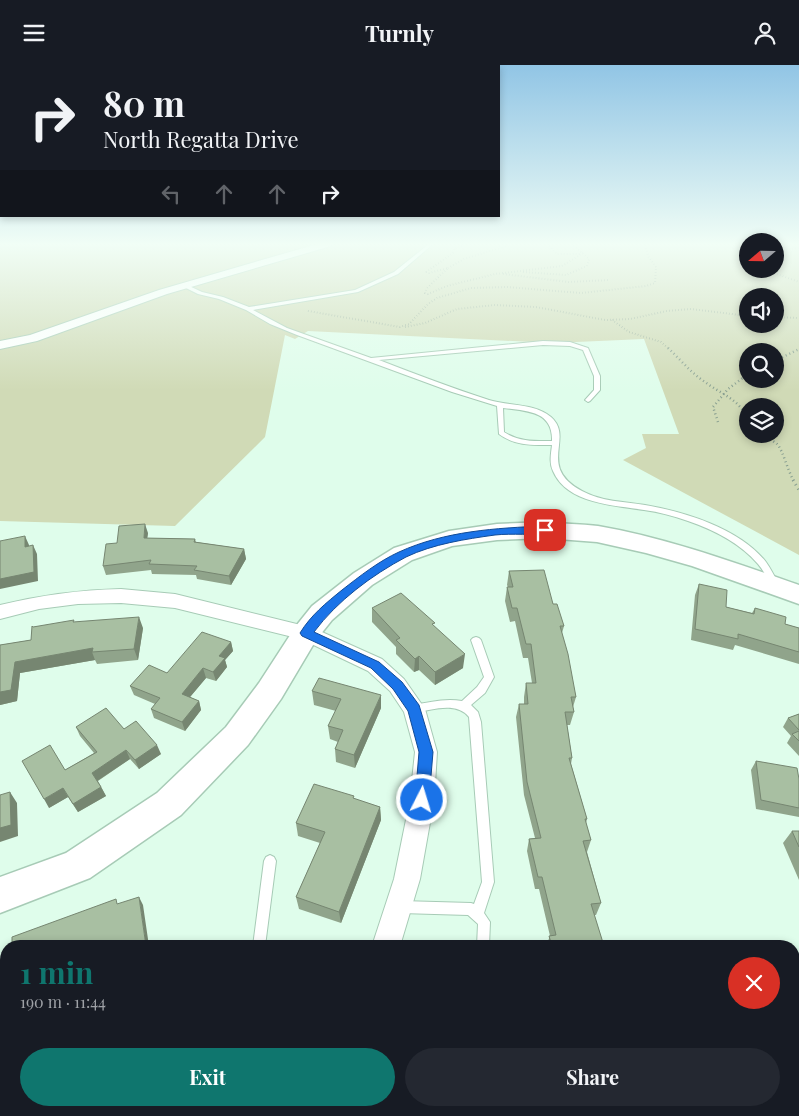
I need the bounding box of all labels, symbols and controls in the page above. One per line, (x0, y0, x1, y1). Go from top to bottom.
text: Turnly (365, 18, 434, 48)
icon: menu (20, 19, 48, 47)
icon: person (751, 19, 779, 47)
text: 80 m (103, 79, 185, 126)
icon: right (20, 85, 85, 150)
text: North Regatta Drive (103, 124, 299, 154)
icon: left (157, 180, 185, 208)
icon: ahead (210, 180, 238, 208)
icon: ahead (263, 180, 291, 208)
icon: right (316, 180, 344, 208)
north arrow (739, 233, 784, 277)
map controls (739, 233, 784, 443)
button: sound (739, 288, 784, 333)
button: search (739, 343, 784, 388)
button: layers (739, 398, 784, 443)
pin (524, 509, 566, 551)
icon: arrive (531, 516, 559, 544)
position arrow (395, 773, 447, 825)
text: 1 min (20, 952, 94, 992)
button: close (728, 957, 780, 1009)
text: 190 m · 11:44 (20, 991, 106, 1012)
button: Exit (20, 1048, 395, 1106)
button: Share (405, 1048, 780, 1106)

